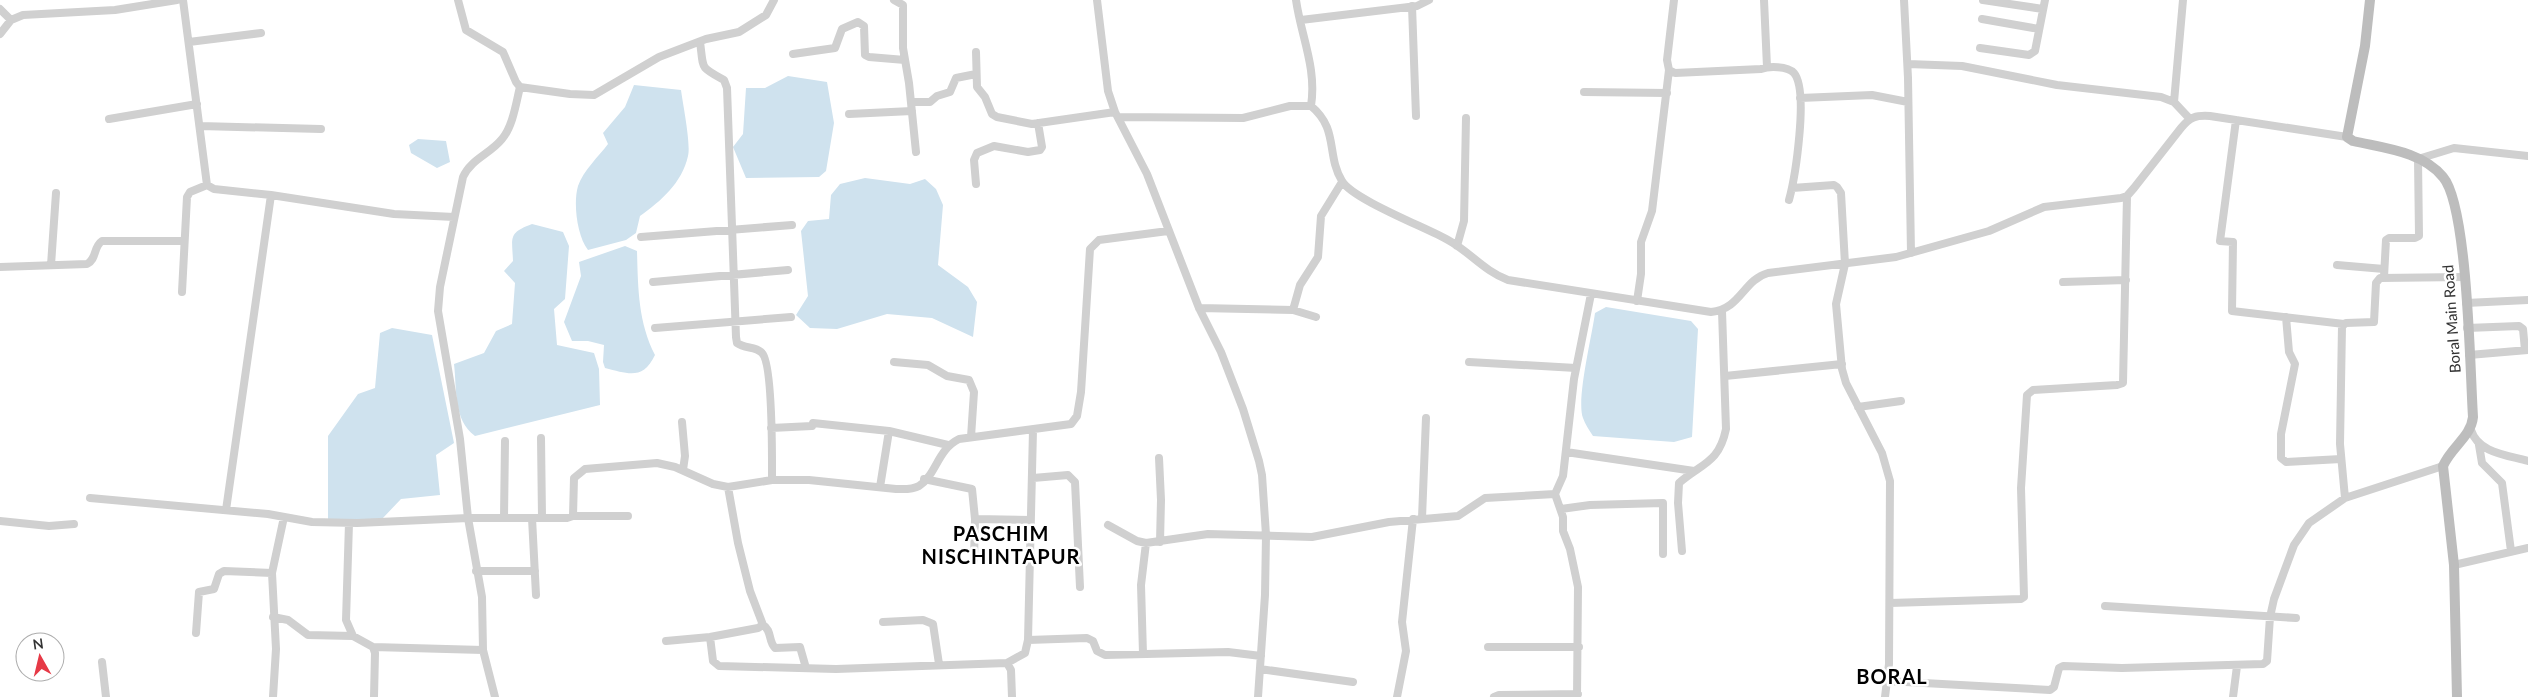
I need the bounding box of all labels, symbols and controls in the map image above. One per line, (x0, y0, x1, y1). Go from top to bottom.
street label: Boral Main Road (2438, 264, 2464, 374)
district label: PASCHIM NISCHINTAPUR (922, 521, 1080, 568)
north arrow (15, 632, 65, 682)
text: N (32, 634, 45, 653)
district label: BORAL (1856, 664, 1928, 688)

